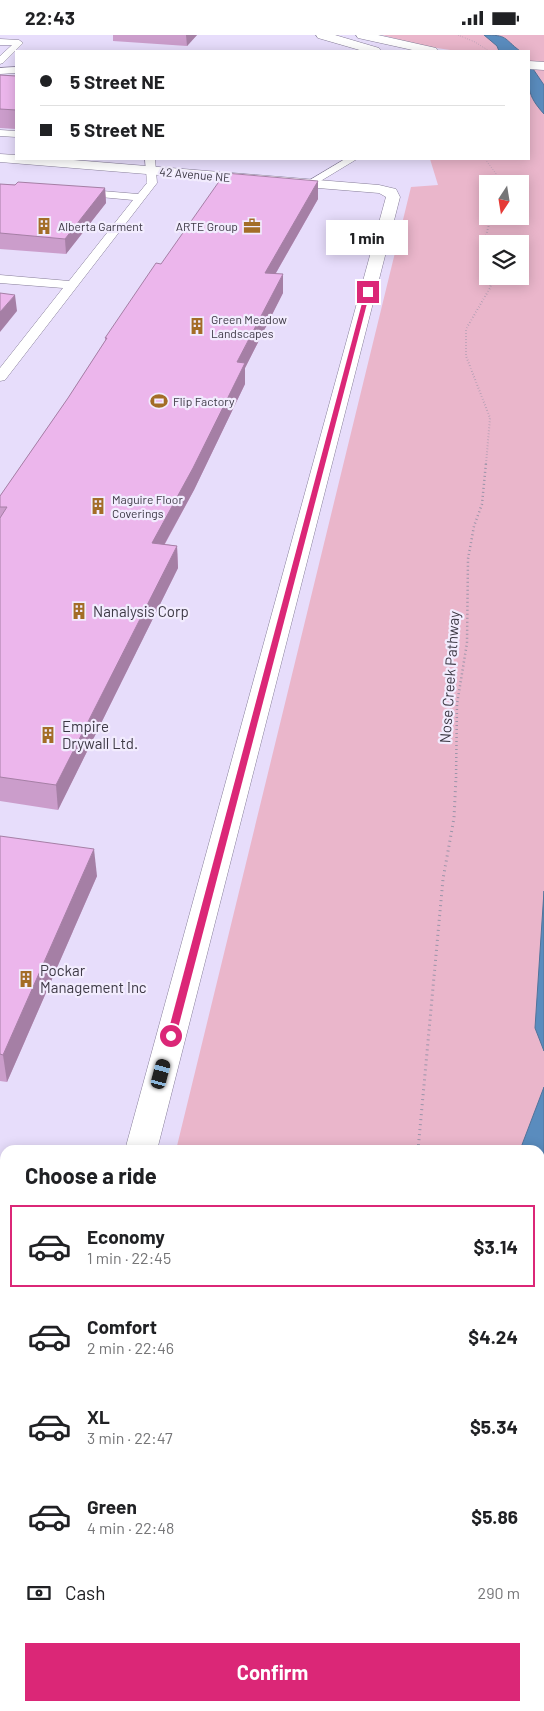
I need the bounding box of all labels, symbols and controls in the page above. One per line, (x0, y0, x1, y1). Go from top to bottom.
text: 22:43 (25, 6, 75, 29)
text: 5 Street NE (70, 70, 165, 93)
text: 5 Street NE (70, 118, 165, 141)
street label: 42 Avenue NE (159, 164, 231, 184)
north arrow (479, 175, 529, 225)
map controls (479, 175, 529, 285)
building icon: Alberta Garment (34, 216, 54, 236)
office icon: ARTE Group (242, 216, 262, 236)
place label: Alberta Garment (58, 219, 143, 233)
place label: ARTE Group (176, 219, 238, 233)
callout: 1 min (327, 219, 409, 255)
text: 1 min (349, 228, 385, 247)
button: layers (479, 235, 529, 285)
route end (357, 281, 379, 303)
place label: Green Meadow Landscapes (211, 312, 287, 340)
building icon: Green Meadow Landscapes (187, 316, 207, 336)
sports icon: Flip Factory (149, 391, 169, 411)
place label: Flip Factory (173, 394, 235, 408)
place label: Maguire Floor Coverings (112, 492, 183, 520)
building icon: Maguire Floor Coverings (88, 496, 108, 516)
building icon: Nanalysis Corp (69, 601, 89, 621)
place label: Nanalysis Corp (93, 602, 189, 620)
street label: Nose Creek Pathway (435, 610, 463, 744)
place label: Empire Drywall Ltd. (62, 717, 138, 752)
building icon: Empire Drywall Ltd. (38, 725, 58, 745)
place label: Pockar Management Inc (40, 961, 147, 996)
building icon: Pockar Management Inc (16, 969, 36, 989)
route start (160, 1025, 182, 1047)
car (149, 1058, 172, 1090)
text: Choose a ride (25, 1162, 157, 1188)
icon: car (27, 1224, 72, 1269)
text: Economy (87, 1225, 165, 1248)
text: $3.14 (474, 1235, 518, 1258)
text: 1 min · 22:45 (87, 1248, 171, 1267)
icon: car (27, 1314, 72, 1359)
text: Comfort (87, 1315, 157, 1338)
text: $4.24 (468, 1325, 518, 1348)
text: 2 min · 22:46 (87, 1338, 174, 1357)
icon: car (27, 1404, 72, 1449)
text: XL (87, 1405, 110, 1428)
text: $5.34 (470, 1415, 518, 1438)
text: 3 min · 22:47 (87, 1428, 173, 1447)
icon: car (27, 1494, 72, 1539)
text: Green (87, 1495, 137, 1518)
text: $5.86 (471, 1505, 518, 1528)
text: 4 min · 22:48 (87, 1518, 174, 1537)
icon: cash (25, 1579, 53, 1607)
text: Cash (65, 1581, 106, 1604)
text: 290 m (478, 1583, 520, 1602)
button: Confirm (25, 1643, 520, 1701)

